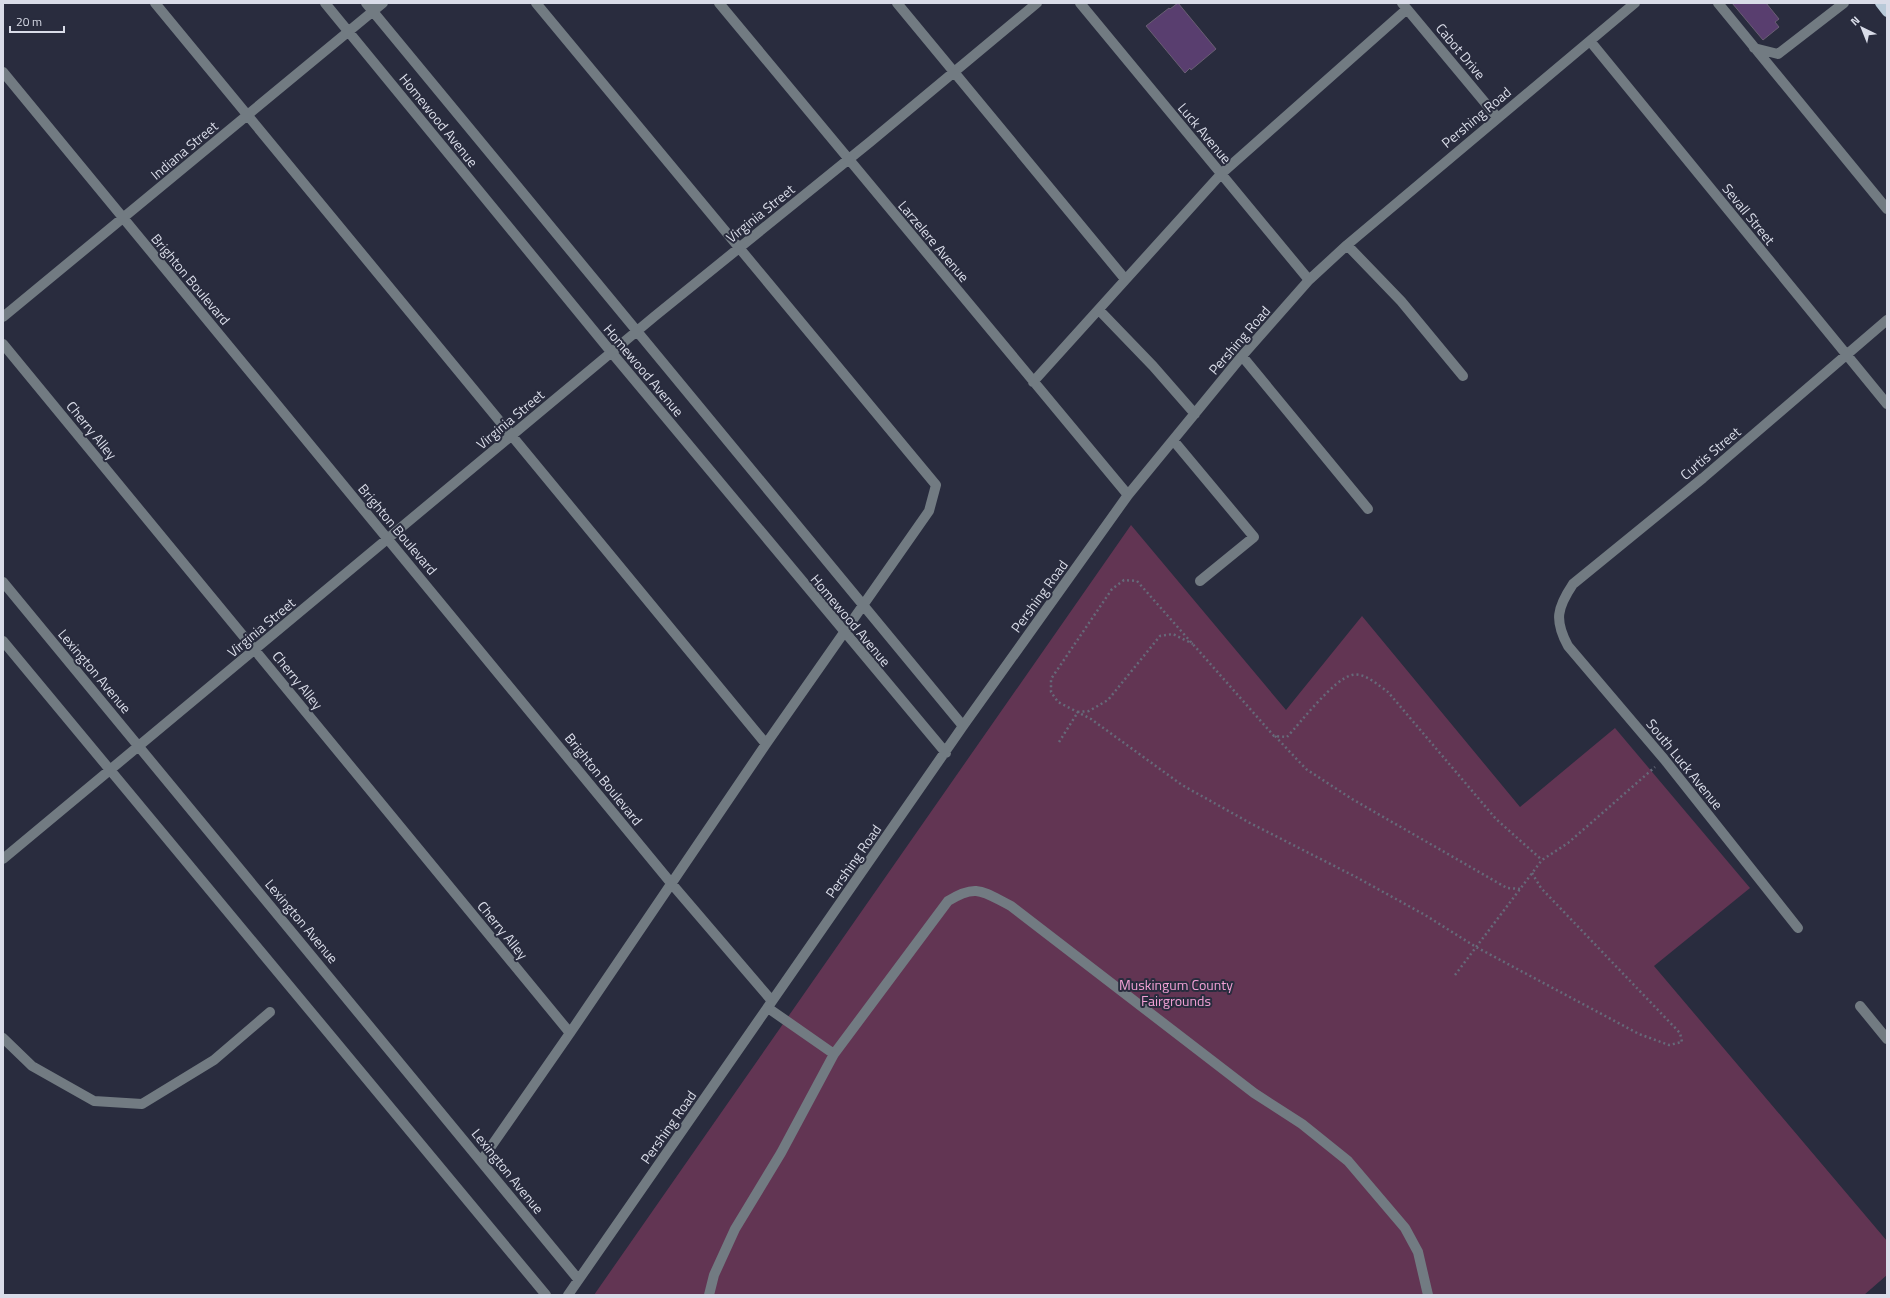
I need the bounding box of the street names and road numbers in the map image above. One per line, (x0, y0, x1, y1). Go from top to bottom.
street label: Cabot Drive (1431, 18, 1491, 84)
street label: Homewood Avenue (395, 69, 483, 171)
street label: Pershing Road (1437, 82, 1515, 152)
street label: Luck Avenue (1173, 98, 1237, 168)
street label: Indiana Street (146, 115, 222, 184)
street label: Virginia Street (721, 179, 799, 247)
street label: Sevall Street (1718, 179, 1780, 249)
street label: Larzelere Avenue (894, 196, 974, 286)
street label: Brighton Boulevard (146, 229, 236, 329)
street label: Pershing Road (1203, 301, 1275, 379)
street label: Homewood Avenue (599, 319, 689, 421)
street label: Virginia Street (471, 384, 549, 454)
street label: Cherry Alley (62, 396, 122, 464)
street label: Curtis Street (1675, 421, 1745, 485)
street label: Brighton Boulevard (353, 479, 443, 579)
street label: Pershing Road (1005, 555, 1073, 637)
street label: Homewood Avenue (806, 569, 896, 671)
street label: Virginia Street (222, 592, 300, 662)
street label: Lexington Avenue (53, 624, 137, 718)
street label: Cherry Alley (268, 646, 328, 714)
street label: South Luck Avenue (1642, 714, 1728, 814)
street label: Brighton Boulevard (560, 728, 648, 830)
street label: Pershing Road (820, 820, 886, 902)
street label: Lexington Avenue (260, 874, 344, 968)
street label: Cherry Alley (473, 896, 533, 964)
street label: Pershing Road (635, 1086, 701, 1168)
street label: Lexington Avenue (467, 1124, 549, 1218)

